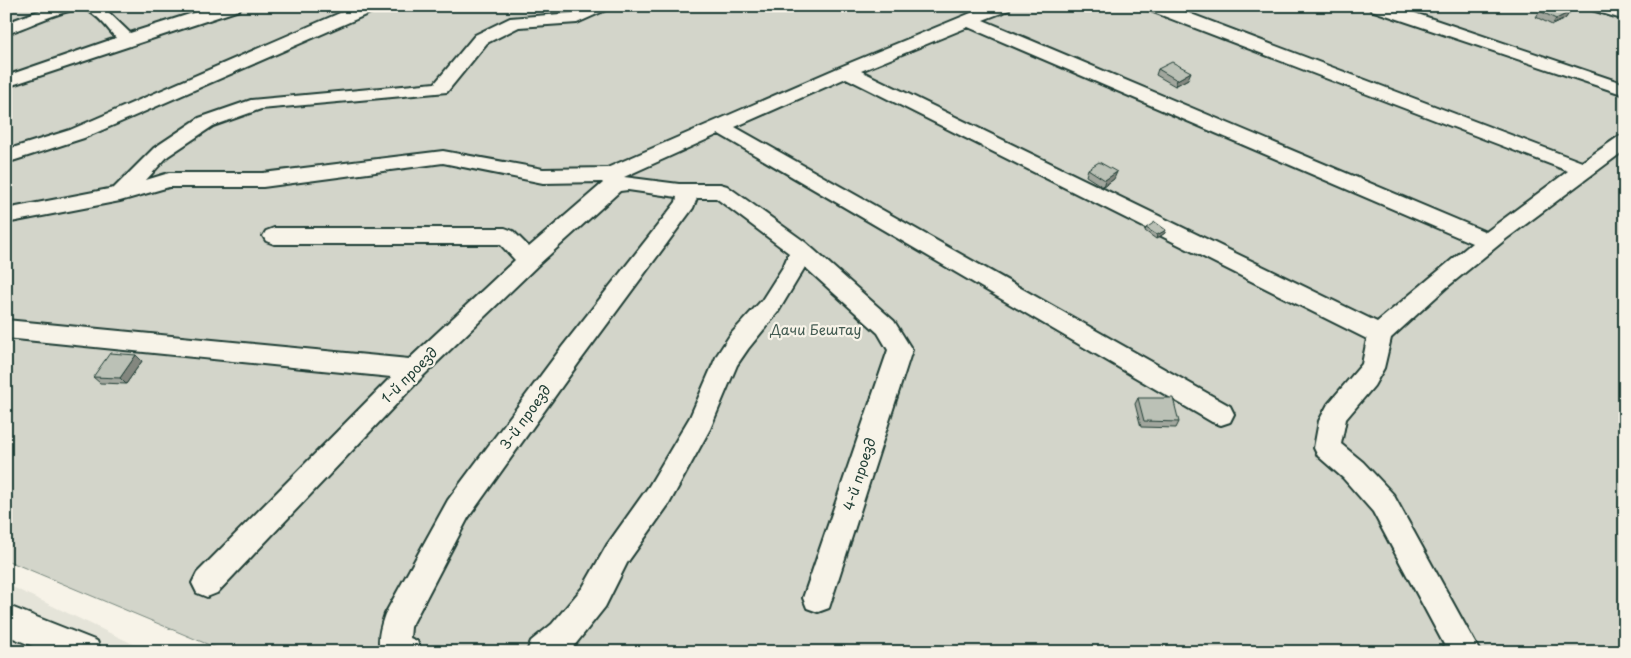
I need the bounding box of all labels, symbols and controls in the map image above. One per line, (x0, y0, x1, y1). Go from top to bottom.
park label: Дачи Бештау (769, 319, 862, 340)
street label: 1-й проезд (376, 342, 442, 408)
street label: 3-й проезд (494, 380, 556, 454)
street label: 4-й проезд (837, 435, 881, 513)

